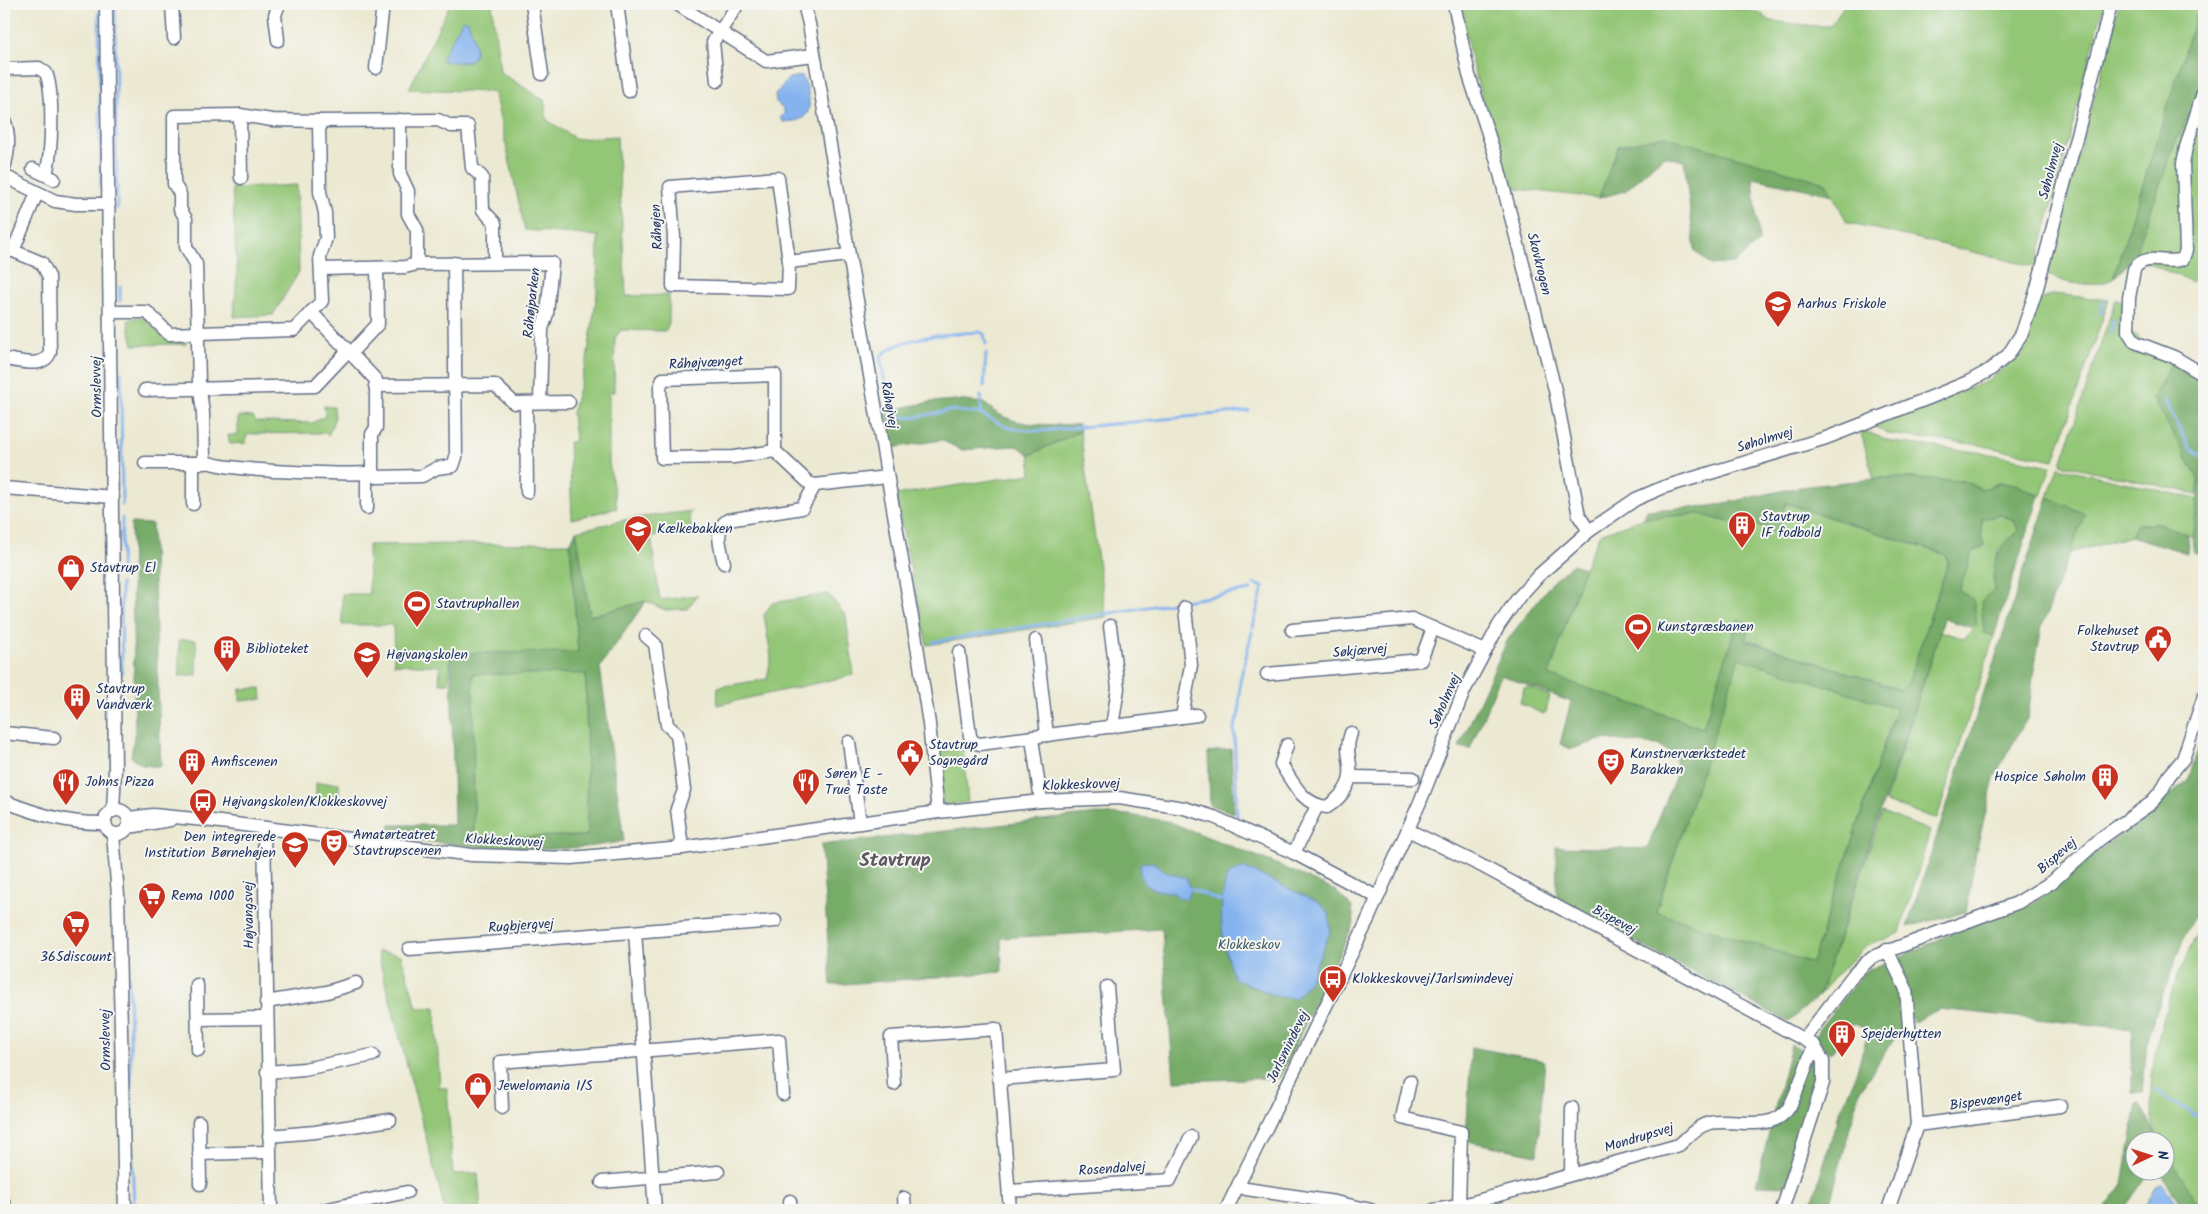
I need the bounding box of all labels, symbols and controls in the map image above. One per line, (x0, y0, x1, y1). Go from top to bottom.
street label: Søholmvej (2033, 140, 2069, 202)
street label: Råhøjen (645, 203, 669, 251)
street label: Skovkrogen (1521, 230, 1557, 298)
street label: Råhøjparken (517, 267, 547, 339)
school or university icon: Aarhus Friskole (1763, 289, 1793, 328)
place label: Aarhus Friskole (1797, 293, 1887, 315)
street label: Råhøjvænget (668, 350, 744, 376)
street label: Ormslevvej (85, 356, 109, 418)
street label: Råhøjvej (874, 379, 904, 431)
street label: Søholmvej (1734, 421, 1796, 459)
place label: Stavtrup IF fodbold (1761, 506, 1822, 544)
building icon: Stavtrup IF fodbold (1727, 510, 1757, 549)
school or university icon: Kælkebakken (623, 514, 653, 553)
place label: Kælkebakken (657, 518, 733, 540)
shop icon: Stavtrup El (56, 553, 86, 592)
place label: Stavtrup El (90, 557, 157, 579)
sports icon: Stavtruphallen (402, 589, 432, 628)
place label: Stavtruphallen (436, 593, 520, 615)
sports icon: Kunstgræsbanen (1623, 612, 1653, 651)
place label: Kunstgræsbanen (1657, 616, 1754, 638)
place label: Folkehuset Stavtrup (2077, 620, 2140, 658)
public building icon: Folkehuset Stavtrup (2143, 624, 2173, 663)
building icon: Biblioteket (212, 634, 242, 673)
place label: Biblioteket (246, 638, 309, 660)
street label: Søkjærvej (1332, 638, 1389, 664)
school or university icon: Højvangskolen (352, 640, 382, 679)
place label: Højvangskolen (386, 644, 468, 666)
street label: Søholmvej (1423, 670, 1467, 732)
place label: Stavtrup Vandværk (96, 678, 152, 716)
building icon: Stavtrup Vandværk (62, 682, 92, 721)
place label: Stavtrup Sognegård (929, 734, 989, 772)
public building icon: Stavtrup Sognegård (895, 738, 925, 777)
place label: Kunstnerværkstedet Barakken (1630, 743, 1747, 781)
building icon: Amfiscenen (177, 747, 207, 786)
theatre icon: Kunstnerværkstedet Barakken (1596, 747, 1626, 786)
place label: Amfiscenen (211, 751, 278, 773)
building icon: Hospice Søholm (2090, 762, 2120, 801)
place label: Søren E - True Taste (825, 763, 888, 801)
place label: Hospice Søholm (1994, 766, 2086, 788)
restaurant icon: Johns Pizza (51, 767, 81, 806)
restaurant icon: Søren E - True Taste (791, 767, 821, 806)
place label: Johns Pizza (85, 771, 154, 793)
street label: Klokkeskovvej (1042, 773, 1121, 797)
bus stop icon: Højvangskolen/Klokkeskovvej (188, 787, 218, 826)
place label: Højvangskolen/Klokkeskovvej (222, 791, 387, 813)
place label: Amatørteatret Stavtrupscenen (353, 824, 442, 862)
place label: Den integrerede Institution Børnehøjen (144, 826, 277, 864)
theatre icon: Amatørteatret Stavtrupscenen (319, 828, 349, 867)
street label: Klokkeskovvej (464, 828, 544, 854)
school or university icon: Den integrerede Institution Børnehøjen (280, 830, 310, 869)
street label: Bispevej (2032, 832, 2082, 880)
district label: Stavtrup (859, 846, 931, 876)
supermarket icon: Rema 1000 (137, 881, 167, 920)
street label: Højvangsvej (237, 881, 261, 949)
place label: Rema 1000 (171, 885, 234, 907)
street label: Bispevej (1588, 899, 1640, 941)
supermarket icon: 365discount (61, 909, 91, 948)
street label: Rugbjergvej (487, 913, 555, 939)
park label: Klokkeskov (1218, 934, 1280, 956)
place label: 365discount (40, 946, 112, 968)
bus stop icon: Klokkeskovvej/Jarlsmindevej (1318, 964, 1348, 1003)
place label: Klokkeskovvej/Jarlsmindevej (1352, 968, 1514, 990)
street label: Jarlsmindevej (1261, 1007, 1315, 1087)
street label: Ormslevvej (94, 1009, 118, 1071)
building icon: Spejderhytten (1827, 1019, 1857, 1058)
place label: Spejderhytten (1861, 1023, 1942, 1045)
shop icon: Jewelomania I/S (463, 1071, 493, 1110)
place label: Jewelomania I/S (497, 1075, 593, 1097)
street label: Bispevænget (1948, 1085, 2024, 1117)
street label: Mondrupsvej (1602, 1117, 1677, 1159)
north arrow (2126, 1132, 2176, 1182)
text: N (2151, 1150, 2173, 1160)
street label: Rosendalvej (1078, 1156, 1147, 1182)

